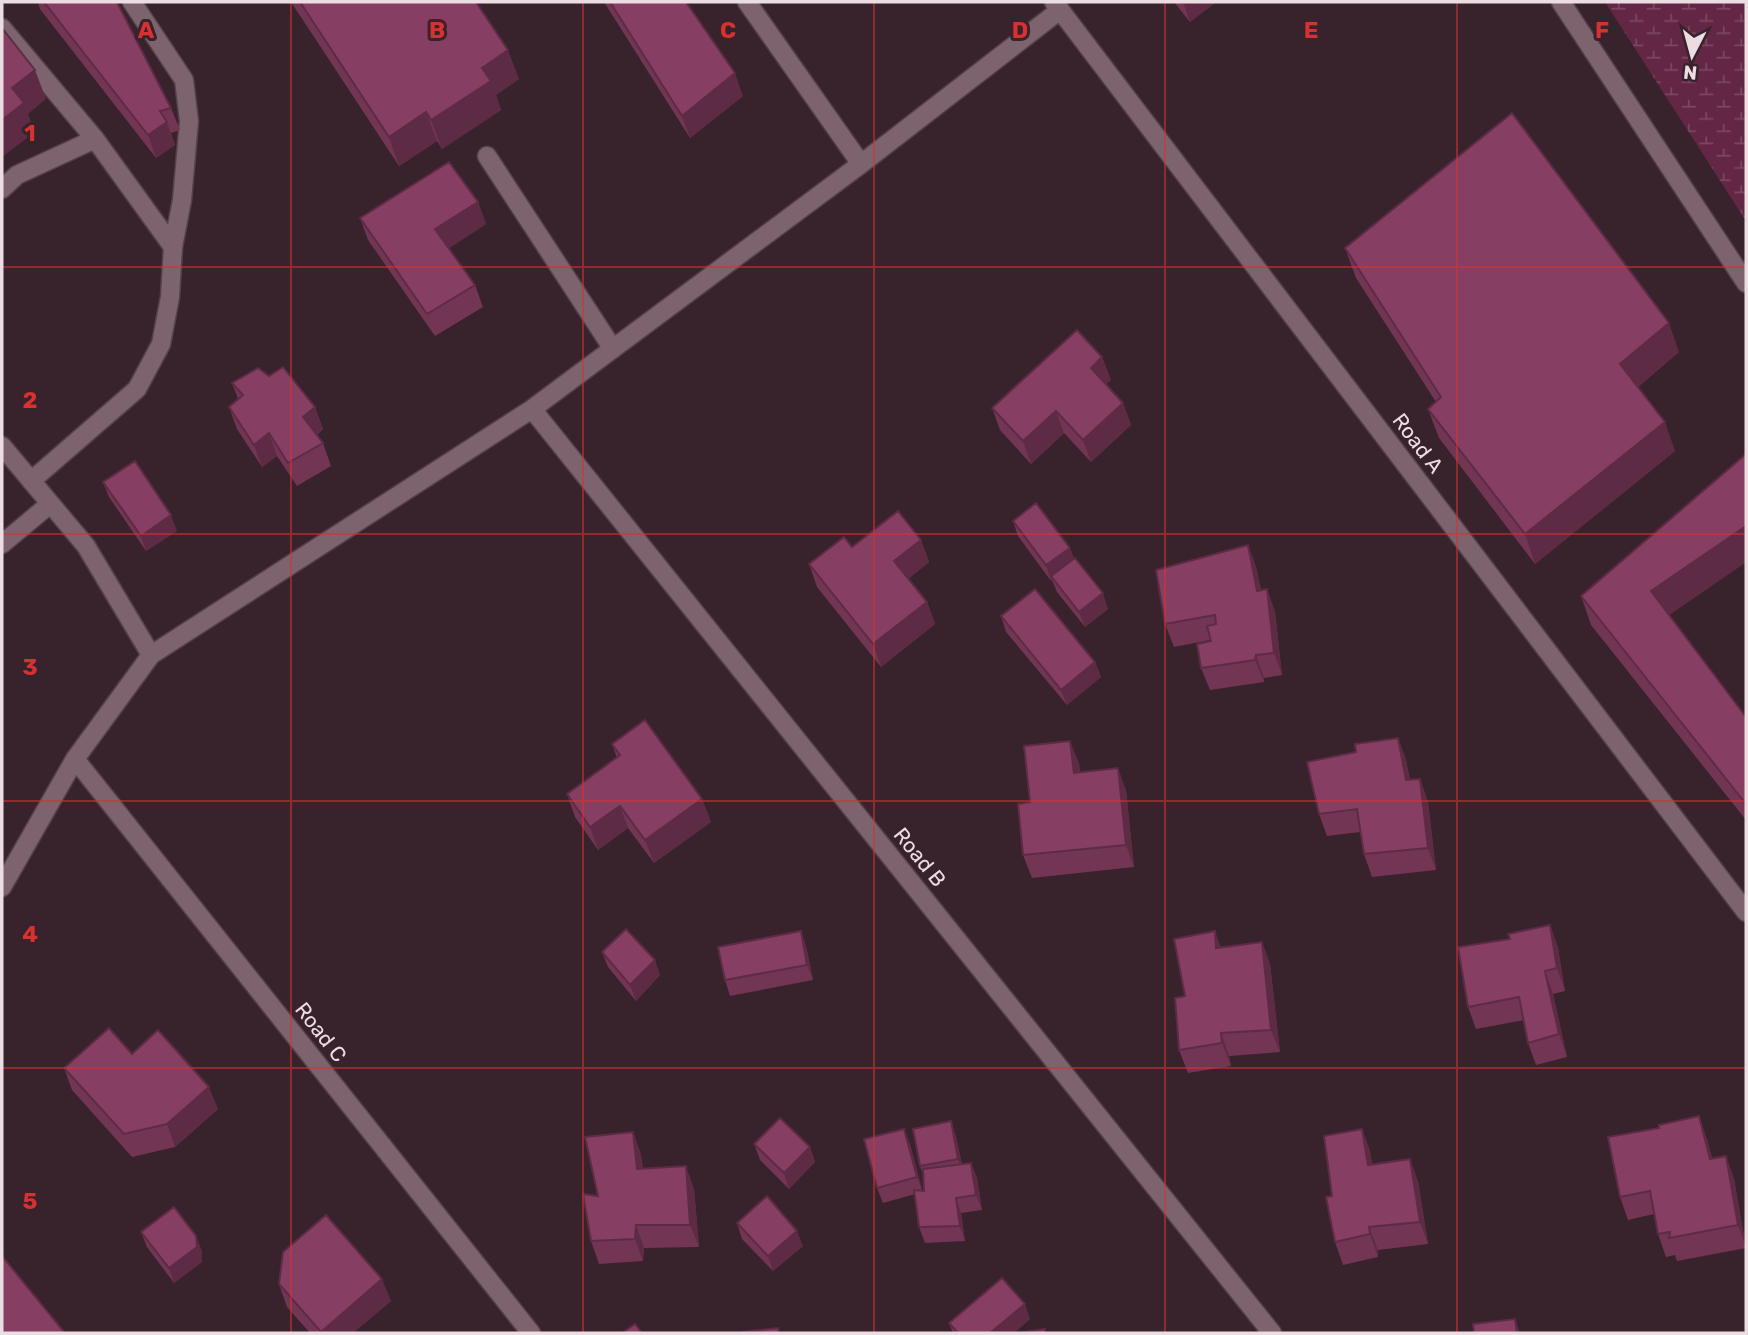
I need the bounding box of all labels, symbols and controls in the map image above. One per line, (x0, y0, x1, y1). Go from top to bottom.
text: A (138, 16, 155, 44)
text: B (429, 16, 445, 44)
text: C (720, 16, 736, 44)
text: D (1012, 16, 1028, 44)
text: E (1304, 16, 1318, 44)
text: F (1595, 16, 1609, 44)
north arrow (1657, 21, 1727, 91)
text: N (1682, 60, 1698, 85)
text: 1 (24, 119, 36, 147)
text: 2 (23, 386, 37, 414)
street label: Road A (1387, 408, 1449, 478)
text: 3 (22, 653, 38, 681)
street label: Road B (889, 822, 951, 892)
text: 4 (22, 920, 38, 948)
street label: Road C (290, 997, 352, 1067)
text: 5 (23, 1187, 38, 1215)

